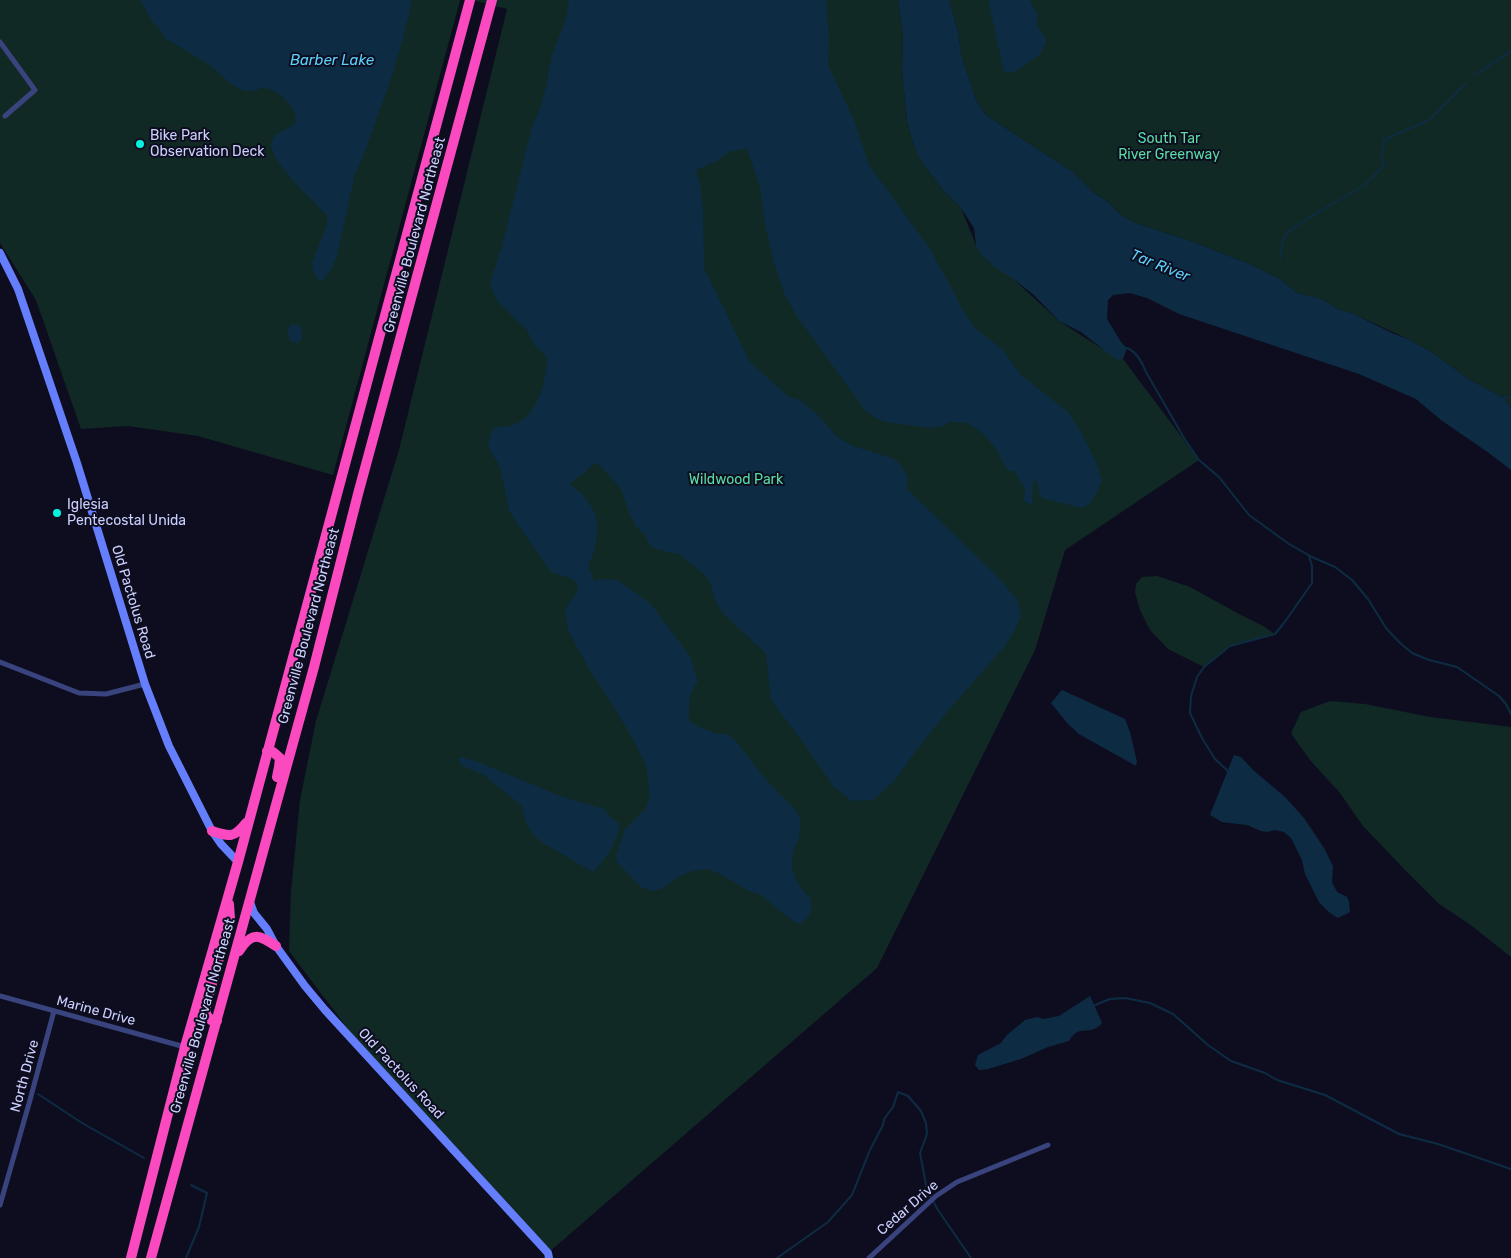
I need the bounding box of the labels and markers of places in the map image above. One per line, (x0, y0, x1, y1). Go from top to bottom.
place label: Bike Park Observation Deck (150, 128, 264, 160)
marker: Bike Park Observation Deck (134, 138, 146, 150)
place label: Iglesia Pentecostal Unida (67, 497, 186, 530)
marker: Iglesia Pentecostal Unida (51, 507, 63, 519)

